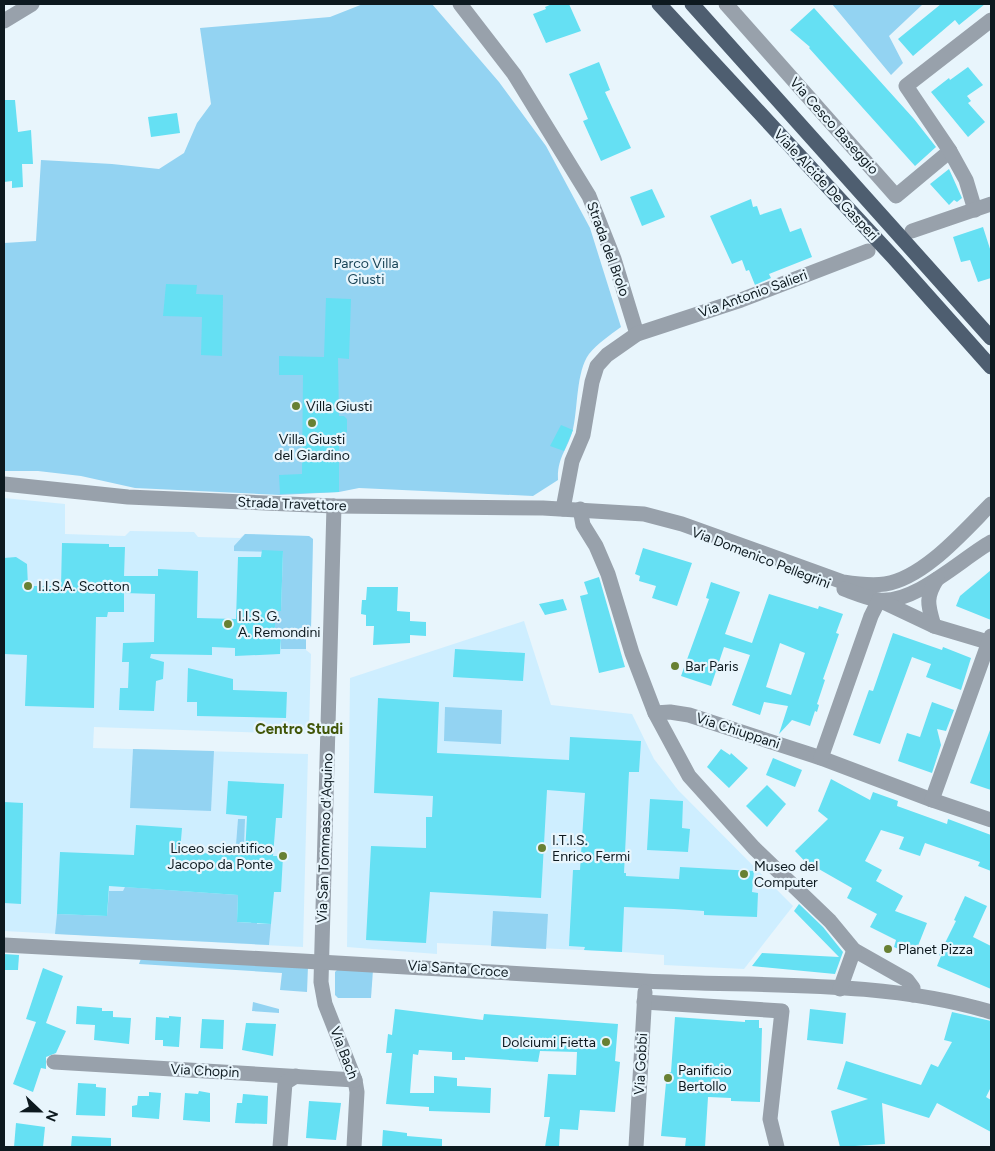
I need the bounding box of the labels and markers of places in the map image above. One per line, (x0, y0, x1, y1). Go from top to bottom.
place label: Villa Giusti (306, 398, 372, 415)
marker: Villa Giusti (290, 400, 302, 412)
marker: Villa Giusti del Giardino (306, 417, 318, 429)
place label: Villa Giusti del Giardino (274, 431, 350, 464)
place label: I.I.S.A. Scotton (38, 578, 130, 595)
marker: I.I.S.A. Scotton (22, 580, 34, 592)
place label: I.I.S. G. A. Remondini (238, 608, 321, 641)
marker: I.I.S. G. A. Remondini (222, 618, 234, 630)
place label: Bar Paris (685, 658, 739, 675)
marker: Bar Paris (669, 660, 681, 672)
place label: I.T.I.S. Enrico Fermi (552, 832, 630, 865)
place label: Liceo scientifico Jacopo da Ponte (168, 840, 273, 873)
marker: I.T.I.S. Enrico Fermi (536, 842, 548, 854)
marker: Liceo scientifico Jacopo da Ponte (277, 850, 289, 862)
place label: Museo del Computer (754, 858, 818, 891)
marker: Museo del Computer (738, 868, 750, 880)
place label: Planet Pizza (898, 941, 973, 958)
marker: Planet Pizza (882, 943, 894, 955)
place label: Dolciumi Fietta (502, 1034, 596, 1051)
marker: Dolciumi Fietta (600, 1036, 612, 1048)
place label: Panificio Bertollo (678, 1062, 732, 1095)
marker: Panificio Bertollo (662, 1072, 674, 1084)

